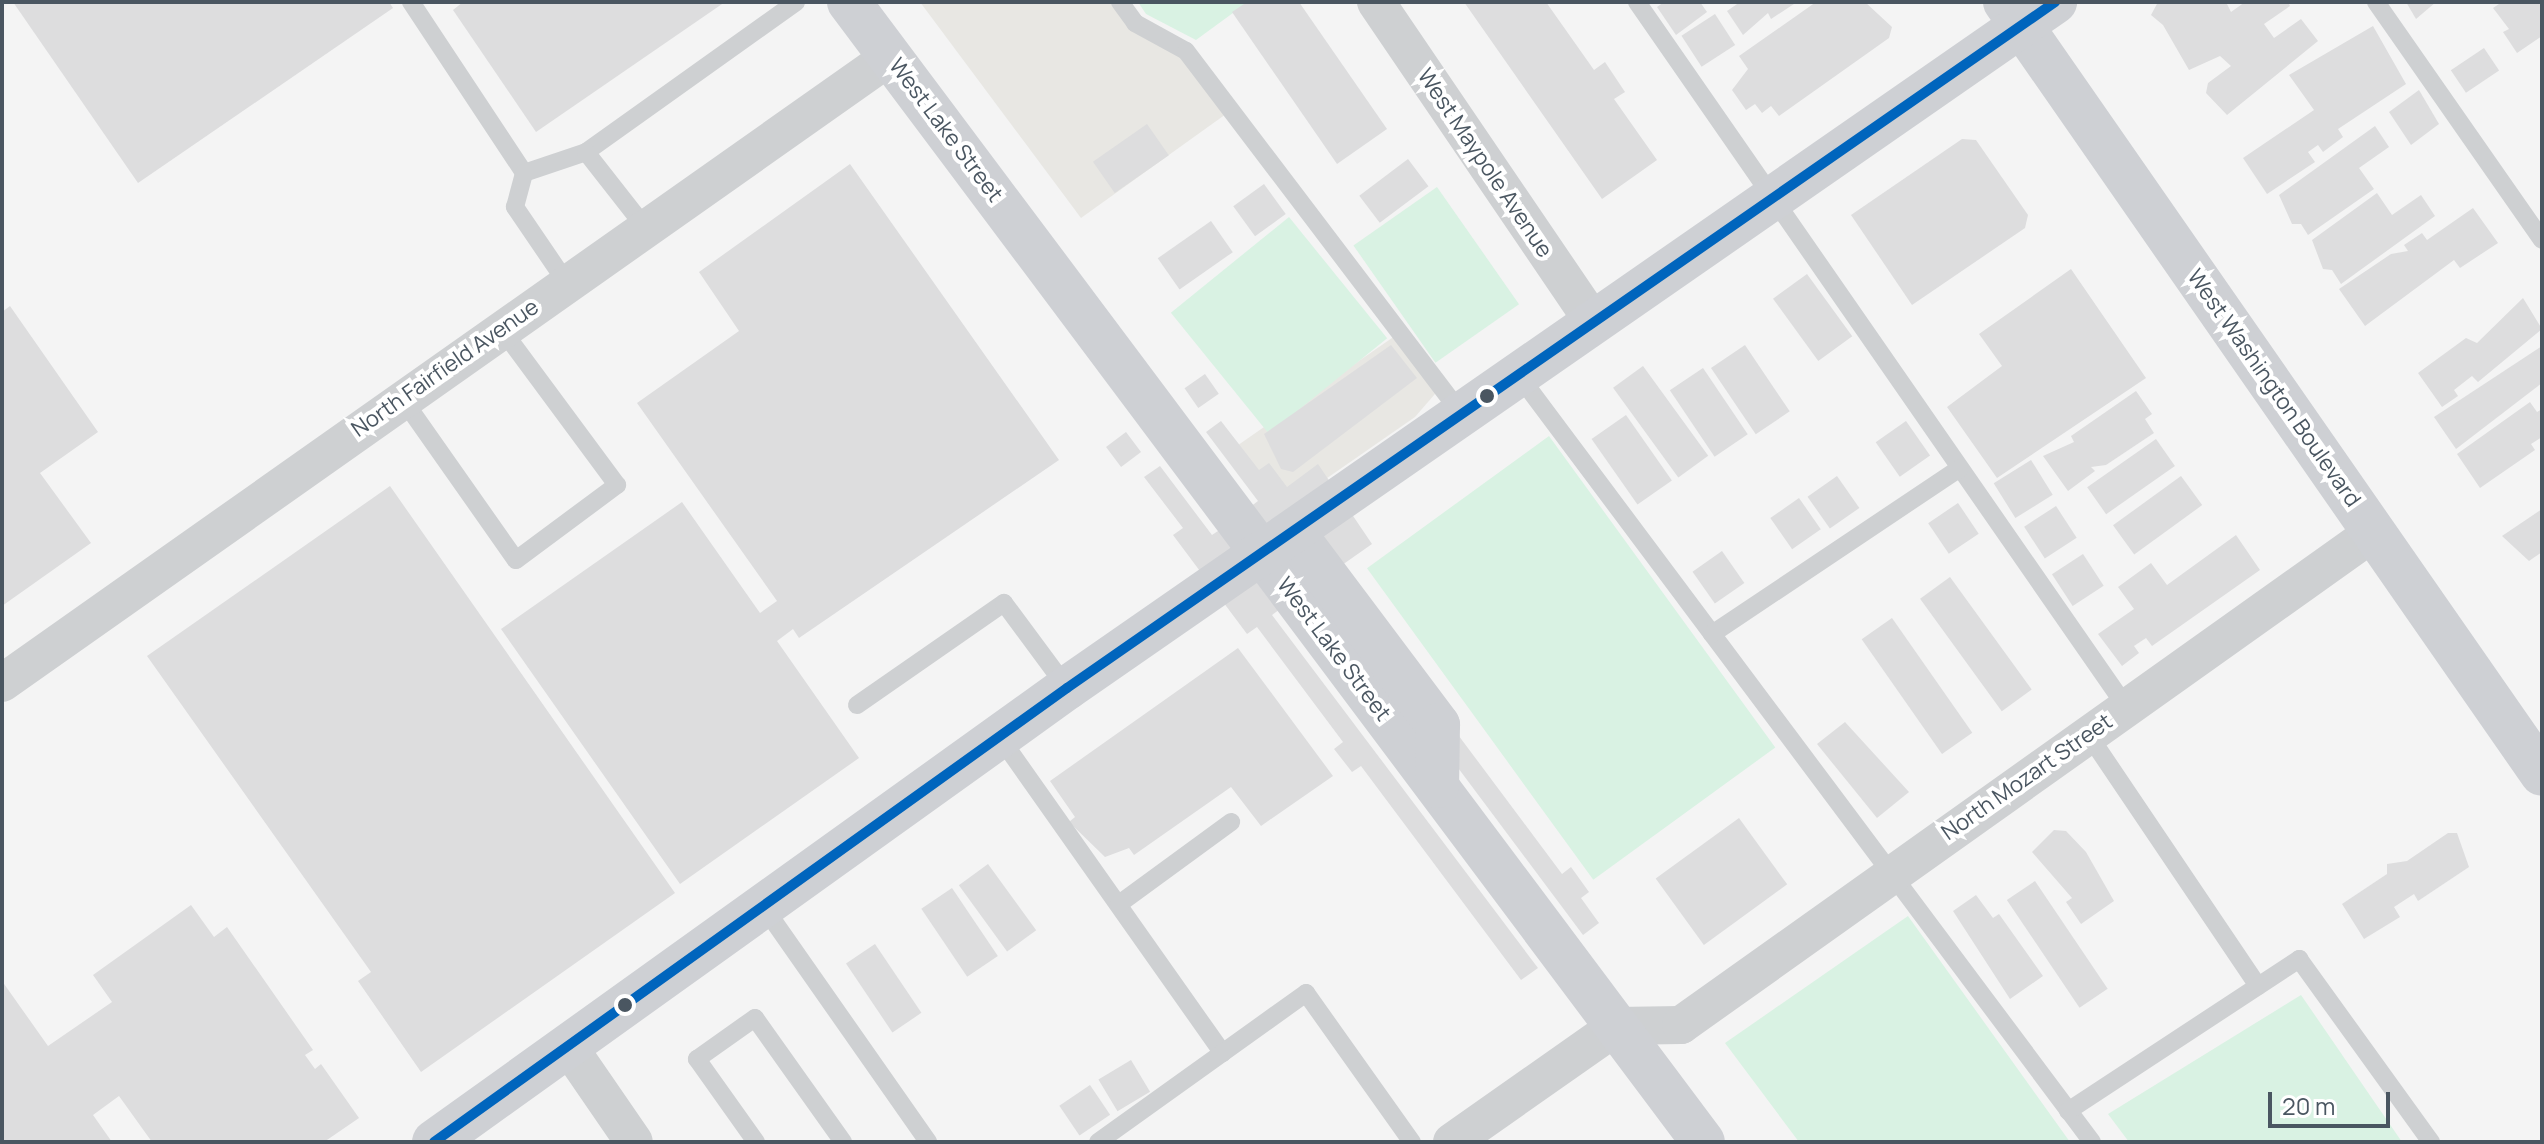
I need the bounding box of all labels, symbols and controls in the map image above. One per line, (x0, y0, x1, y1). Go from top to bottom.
street label: West Lake Street (883, 53, 1009, 207)
street label: West Maypole Avenue (1412, 63, 1558, 263)
street label: West Washington Boulevard (2182, 264, 2366, 512)
street label: North Fairfield Avenue (346, 293, 544, 443)
unlabelled marker (1479, 388, 1495, 404)
street label: West Lake Street (1271, 572, 1397, 726)
street label: North Mozart Street (1937, 708, 2117, 846)
unlabelled marker (617, 997, 633, 1013)
scale bar (2272, 1076, 2394, 1126)
text: 20 m (2282, 1089, 2335, 1122)

